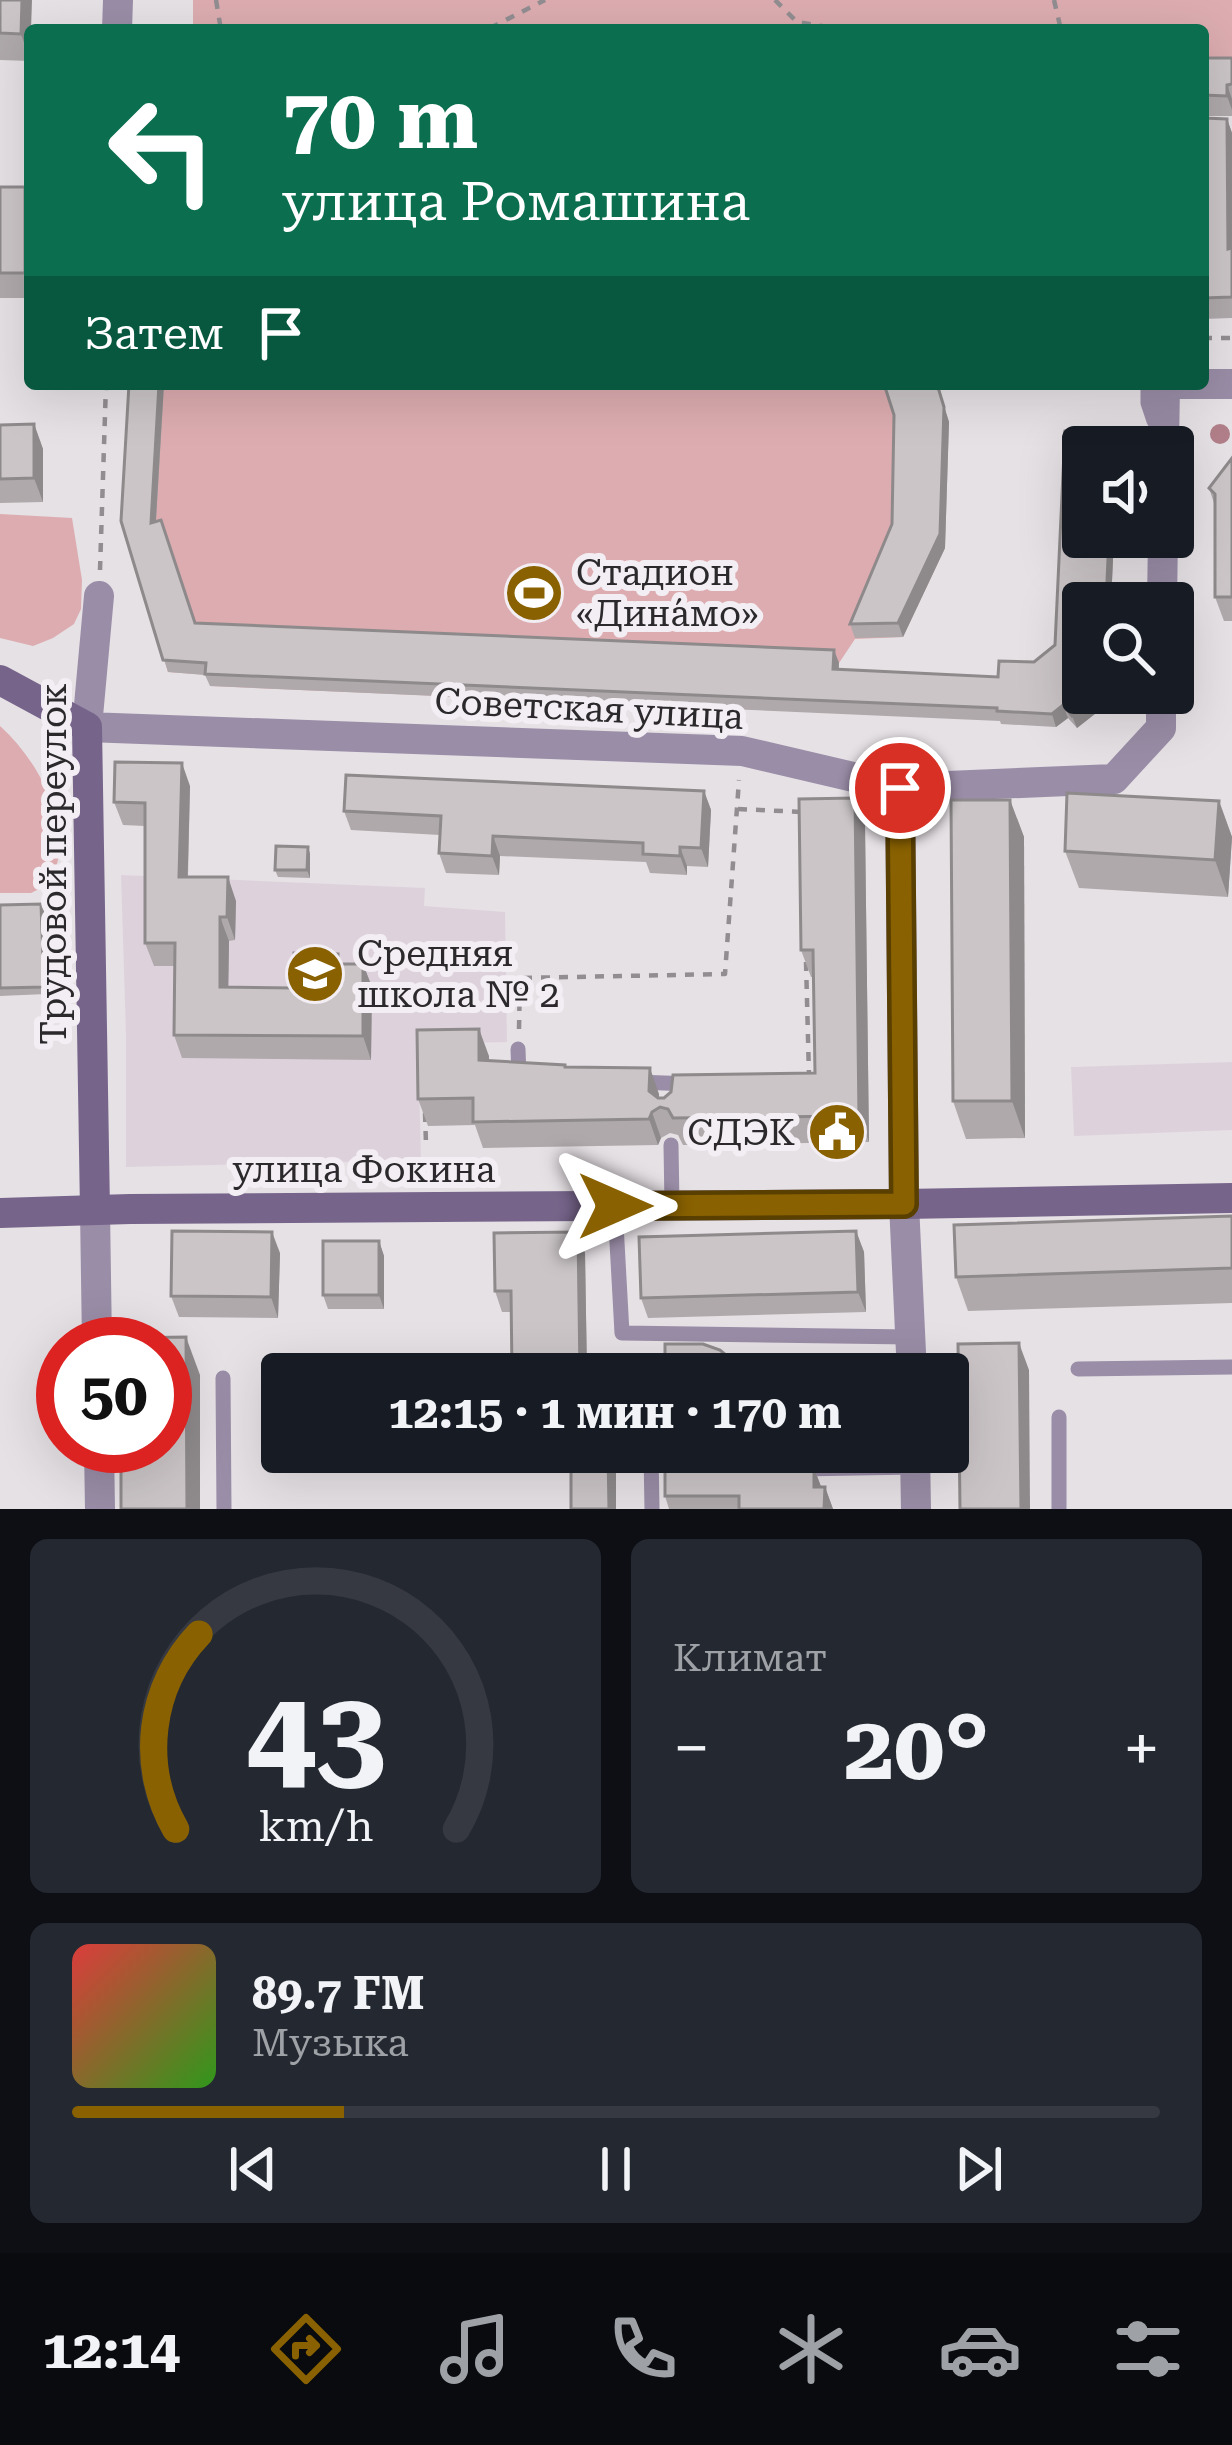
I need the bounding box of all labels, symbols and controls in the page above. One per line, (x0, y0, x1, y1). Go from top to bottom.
text: 70 m (282, 70, 478, 168)
icon: left (84, 72, 240, 228)
text: улица Ромашина (282, 170, 750, 233)
icon: arrive (248, 300, 314, 366)
text: Затем (84, 307, 224, 360)
map controls (1062, 426, 1194, 714)
button: sound (1062, 426, 1194, 558)
place label: Стадион «Дина́мо» (576, 552, 759, 635)
sports icon: Стадион «Дина́мо» (503, 562, 565, 624)
button: search (1062, 582, 1194, 714)
street label: Советская улица (434, 680, 745, 738)
street label: Трудовой переулок (33, 683, 75, 1045)
pin (849, 737, 951, 839)
icon: arrive (867, 755, 933, 821)
place label: Средняя школа № 2 (357, 933, 560, 1016)
school or university icon: Средняя школа № 2 (284, 943, 346, 1005)
public building icon: СДЭК (806, 1101, 868, 1163)
place label: СДЭК (687, 1112, 795, 1154)
position arrow (552, 1143, 678, 1269)
street label: улица Фокина (233, 1149, 496, 1191)
speed limit sign: 50 (36, 1317, 192, 1473)
text: 12:15 · 1 мин · 170 m (388, 1386, 842, 1439)
text: Климат (673, 1635, 827, 1681)
text: 43 (246, 1662, 385, 1808)
text: 20° (844, 1696, 989, 1801)
text: − (673, 1710, 710, 1787)
text: + (1123, 1710, 1160, 1787)
text: km/h (258, 1801, 373, 1851)
text: 89.7 FM (252, 1967, 424, 2020)
text: Музыка (252, 2020, 409, 2066)
icon: previous (220, 2136, 286, 2202)
icon: pause (583, 2136, 649, 2202)
icon: next (946, 2136, 1012, 2202)
icon: directions (264, 2307, 348, 2391)
icon: music (433, 2307, 517, 2391)
icon: phone (601, 2307, 685, 2391)
icon: climate (769, 2307, 853, 2391)
icon: car (938, 2307, 1022, 2391)
icon: filters (1106, 2307, 1190, 2391)
text: 12:14 (42, 2318, 180, 2381)

